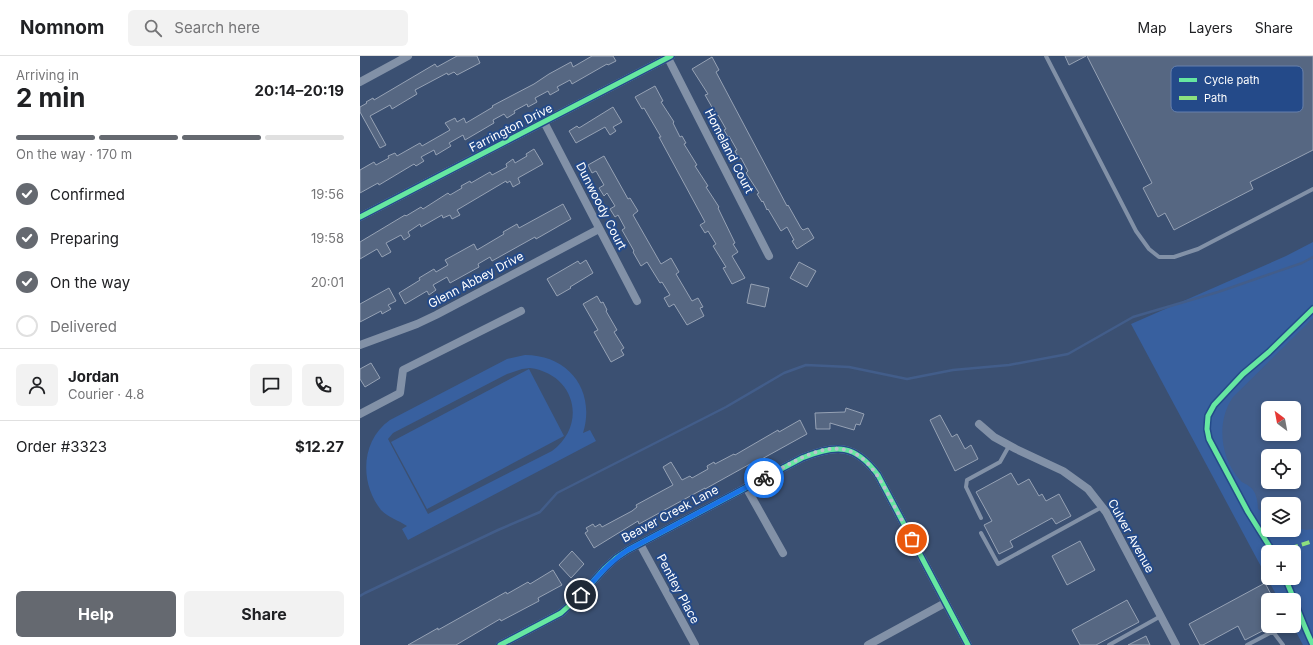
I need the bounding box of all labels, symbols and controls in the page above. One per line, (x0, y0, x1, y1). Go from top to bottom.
search box (128, 10, 408, 46)
text: Nomnom (20, 16, 104, 39)
icon: search (142, 17, 164, 39)
text: Search here (174, 18, 260, 37)
text: Map (1138, 19, 1167, 36)
text: Layers (1189, 19, 1233, 36)
text: Share (1255, 19, 1293, 36)
legend (1171, 66, 1303, 112)
text: Arriving in (16, 67, 79, 83)
text: Cycle path (1204, 73, 1260, 87)
text: 20:14–20:19 (255, 81, 344, 100)
text: 2 min (16, 82, 86, 113)
text: Path (1204, 91, 1227, 105)
street label: Farrington Drive (467, 100, 555, 155)
street label: Homeland Court (702, 106, 757, 196)
text: On the way · 170 m (16, 146, 132, 162)
street label: Dunwoody Court (573, 160, 630, 252)
icon: check (16, 183, 38, 205)
text: Confirmed (50, 185, 125, 204)
text: 19:56 (311, 186, 344, 202)
icon: check (16, 227, 38, 249)
text: Preparing (50, 229, 119, 248)
text: 19:58 (311, 230, 344, 246)
street label: Glenn Abbey Drive (425, 248, 526, 311)
icon: check (16, 271, 38, 293)
text: On the way (50, 273, 130, 292)
text: 20:01 (311, 274, 344, 290)
text: Delivered (50, 317, 117, 336)
button: person (16, 364, 58, 406)
button: chat (250, 364, 292, 406)
button: phone (302, 364, 344, 406)
text: Jordan (68, 367, 119, 386)
text: Courier · 4.8 (68, 386, 144, 402)
north arrow (1261, 401, 1301, 441)
map controls (1261, 401, 1301, 633)
text: Order #3323 (16, 437, 107, 456)
text: $12.27 (295, 437, 344, 456)
button: locate (1261, 449, 1301, 489)
courier (744, 458, 784, 498)
icon: bike (753, 467, 775, 489)
street label: Beaver Creek Lane (619, 482, 721, 545)
street label: Culver Avenue (1105, 496, 1158, 575)
button: layers (1261, 497, 1301, 537)
pin (895, 522, 929, 556)
icon: bag (901, 528, 923, 550)
button: + (1261, 545, 1301, 585)
street label: Pentley Place (654, 551, 703, 626)
pin (564, 578, 598, 612)
icon: home (570, 584, 592, 606)
button: Help (16, 591, 176, 637)
button: Share (184, 591, 344, 637)
button: − (1261, 593, 1301, 633)

